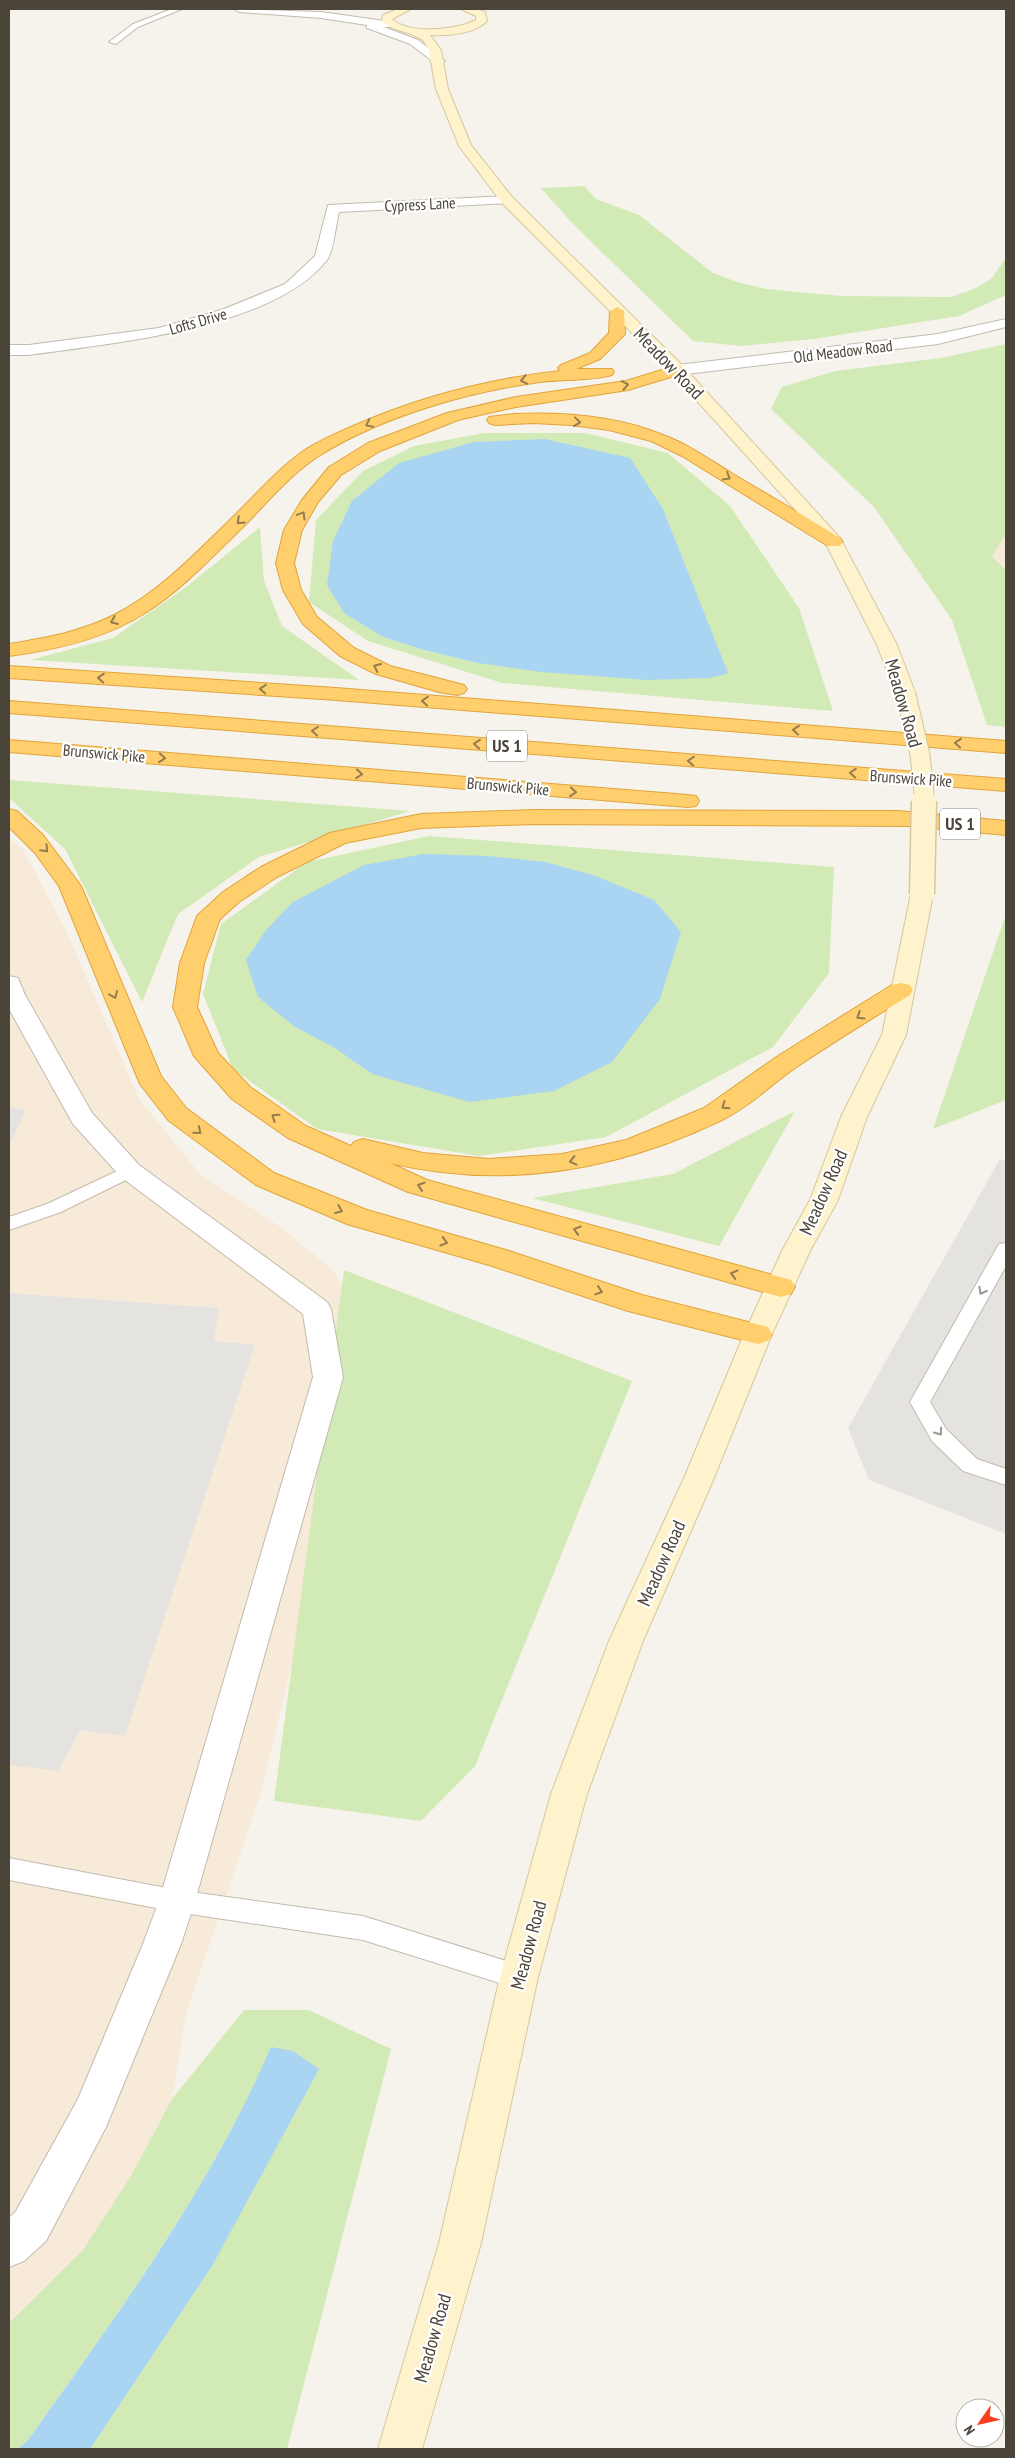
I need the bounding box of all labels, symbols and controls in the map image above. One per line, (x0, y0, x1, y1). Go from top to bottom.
street label: Cypress Lane (384, 192, 456, 216)
street label: Lofts Drive (167, 303, 229, 339)
street label: Meadow Road (629, 322, 709, 404)
street label: Old Meadow Road (792, 335, 894, 367)
one-way arrow (520, 374, 529, 384)
one-way arrow (621, 381, 629, 391)
one-way arrow (573, 416, 581, 427)
one-way arrow (365, 418, 374, 429)
one-way arrow (722, 471, 731, 481)
one-way arrow (296, 511, 306, 520)
one-way arrow (237, 515, 246, 524)
one-way arrow (110, 615, 119, 625)
street label: Meadow Road (880, 656, 928, 750)
one-way arrow (373, 663, 382, 673)
one-way arrow (96, 672, 104, 683)
one-way arrow (259, 683, 267, 694)
one-way arrow (421, 695, 429, 706)
one-way arrow (791, 725, 799, 736)
one-way arrow (310, 726, 318, 737)
road number: US 1 (487, 730, 527, 761)
one-way arrow (472, 738, 480, 749)
one-way arrow (953, 738, 961, 749)
street label: Brunswick Pike (62, 739, 146, 767)
one-way arrow (158, 752, 166, 763)
one-way arrow (687, 755, 695, 766)
street label: Brunswick Pike (869, 765, 953, 791)
one-way arrow (355, 768, 363, 779)
one-way arrow (849, 768, 857, 779)
street label: Brunswick Pike (466, 772, 550, 800)
one-way arrow (569, 786, 577, 797)
road number: US 1 (940, 809, 980, 840)
one-way arrow (39, 843, 48, 852)
one-way arrow (108, 990, 119, 999)
one-way arrow (856, 1010, 865, 1019)
one-way arrow (721, 1100, 731, 1109)
one-way arrow (271, 1114, 280, 1123)
one-way arrow (192, 1125, 201, 1133)
street label: Meadow Road (794, 1146, 852, 1238)
one-way arrow (568, 1155, 577, 1166)
one-way arrow (417, 1182, 426, 1192)
one-way arrow (334, 1203, 343, 1214)
one-way arrow (574, 1226, 582, 1236)
one-way arrow (439, 1237, 447, 1247)
one-way arrow (729, 1269, 738, 1280)
one-way arrow (594, 1286, 602, 1296)
one-way arrow (979, 1286, 989, 1295)
one-way arrow (933, 1426, 941, 1435)
street label: Meadow Road (632, 1517, 690, 1609)
street label: Meadow Road (505, 1898, 551, 1992)
street label: Meadow Road (408, 2291, 456, 2385)
north arrow (955, 2398, 1005, 2448)
text: N (960, 2422, 979, 2438)

